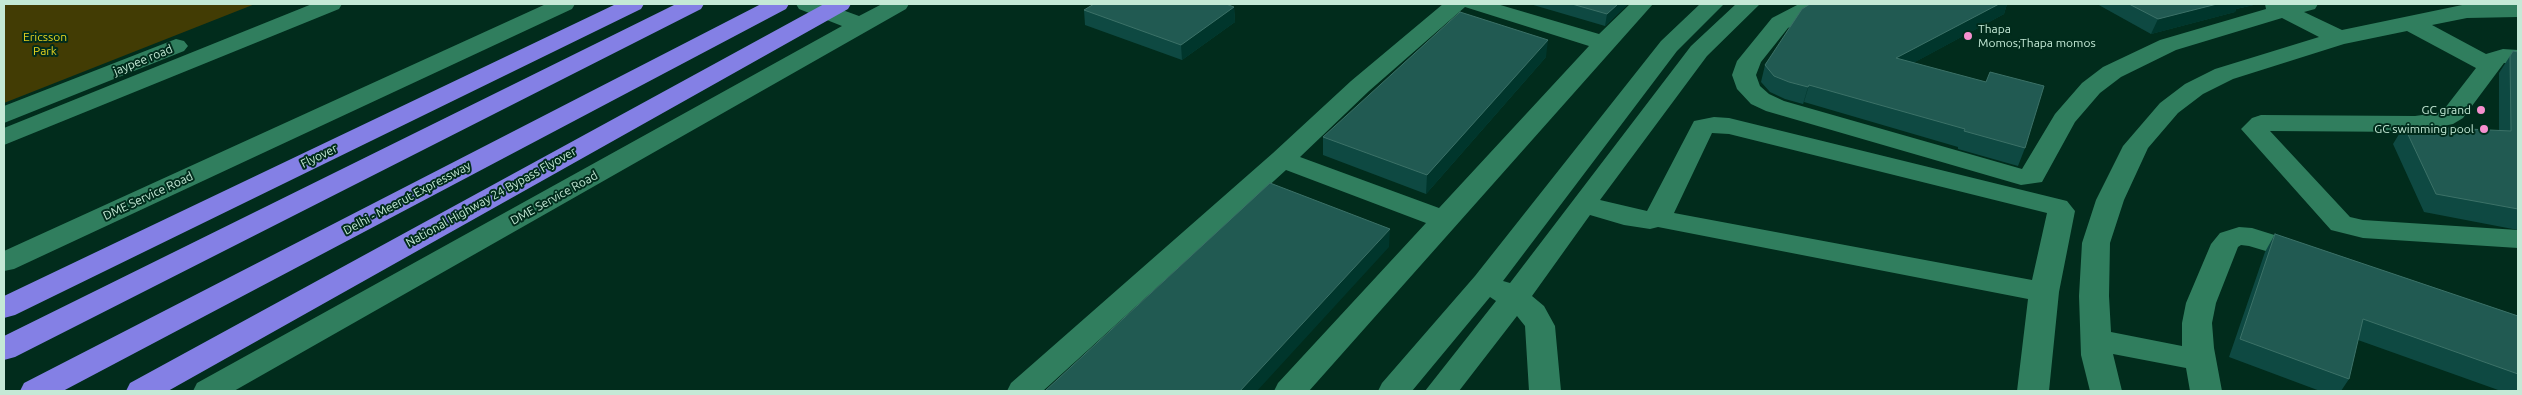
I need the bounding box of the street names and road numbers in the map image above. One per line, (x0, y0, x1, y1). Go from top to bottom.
street label: jaypee road (111, 42, 175, 78)
street label: Flyover (298, 141, 340, 171)
street label: National Highway 24 Bypass Flyover (403, 144, 579, 250)
street label: Delhi - Meerut Expressway (341, 158, 473, 238)
street label: DME Service Road (508, 168, 600, 228)
street label: DME Service Road (101, 169, 195, 223)

